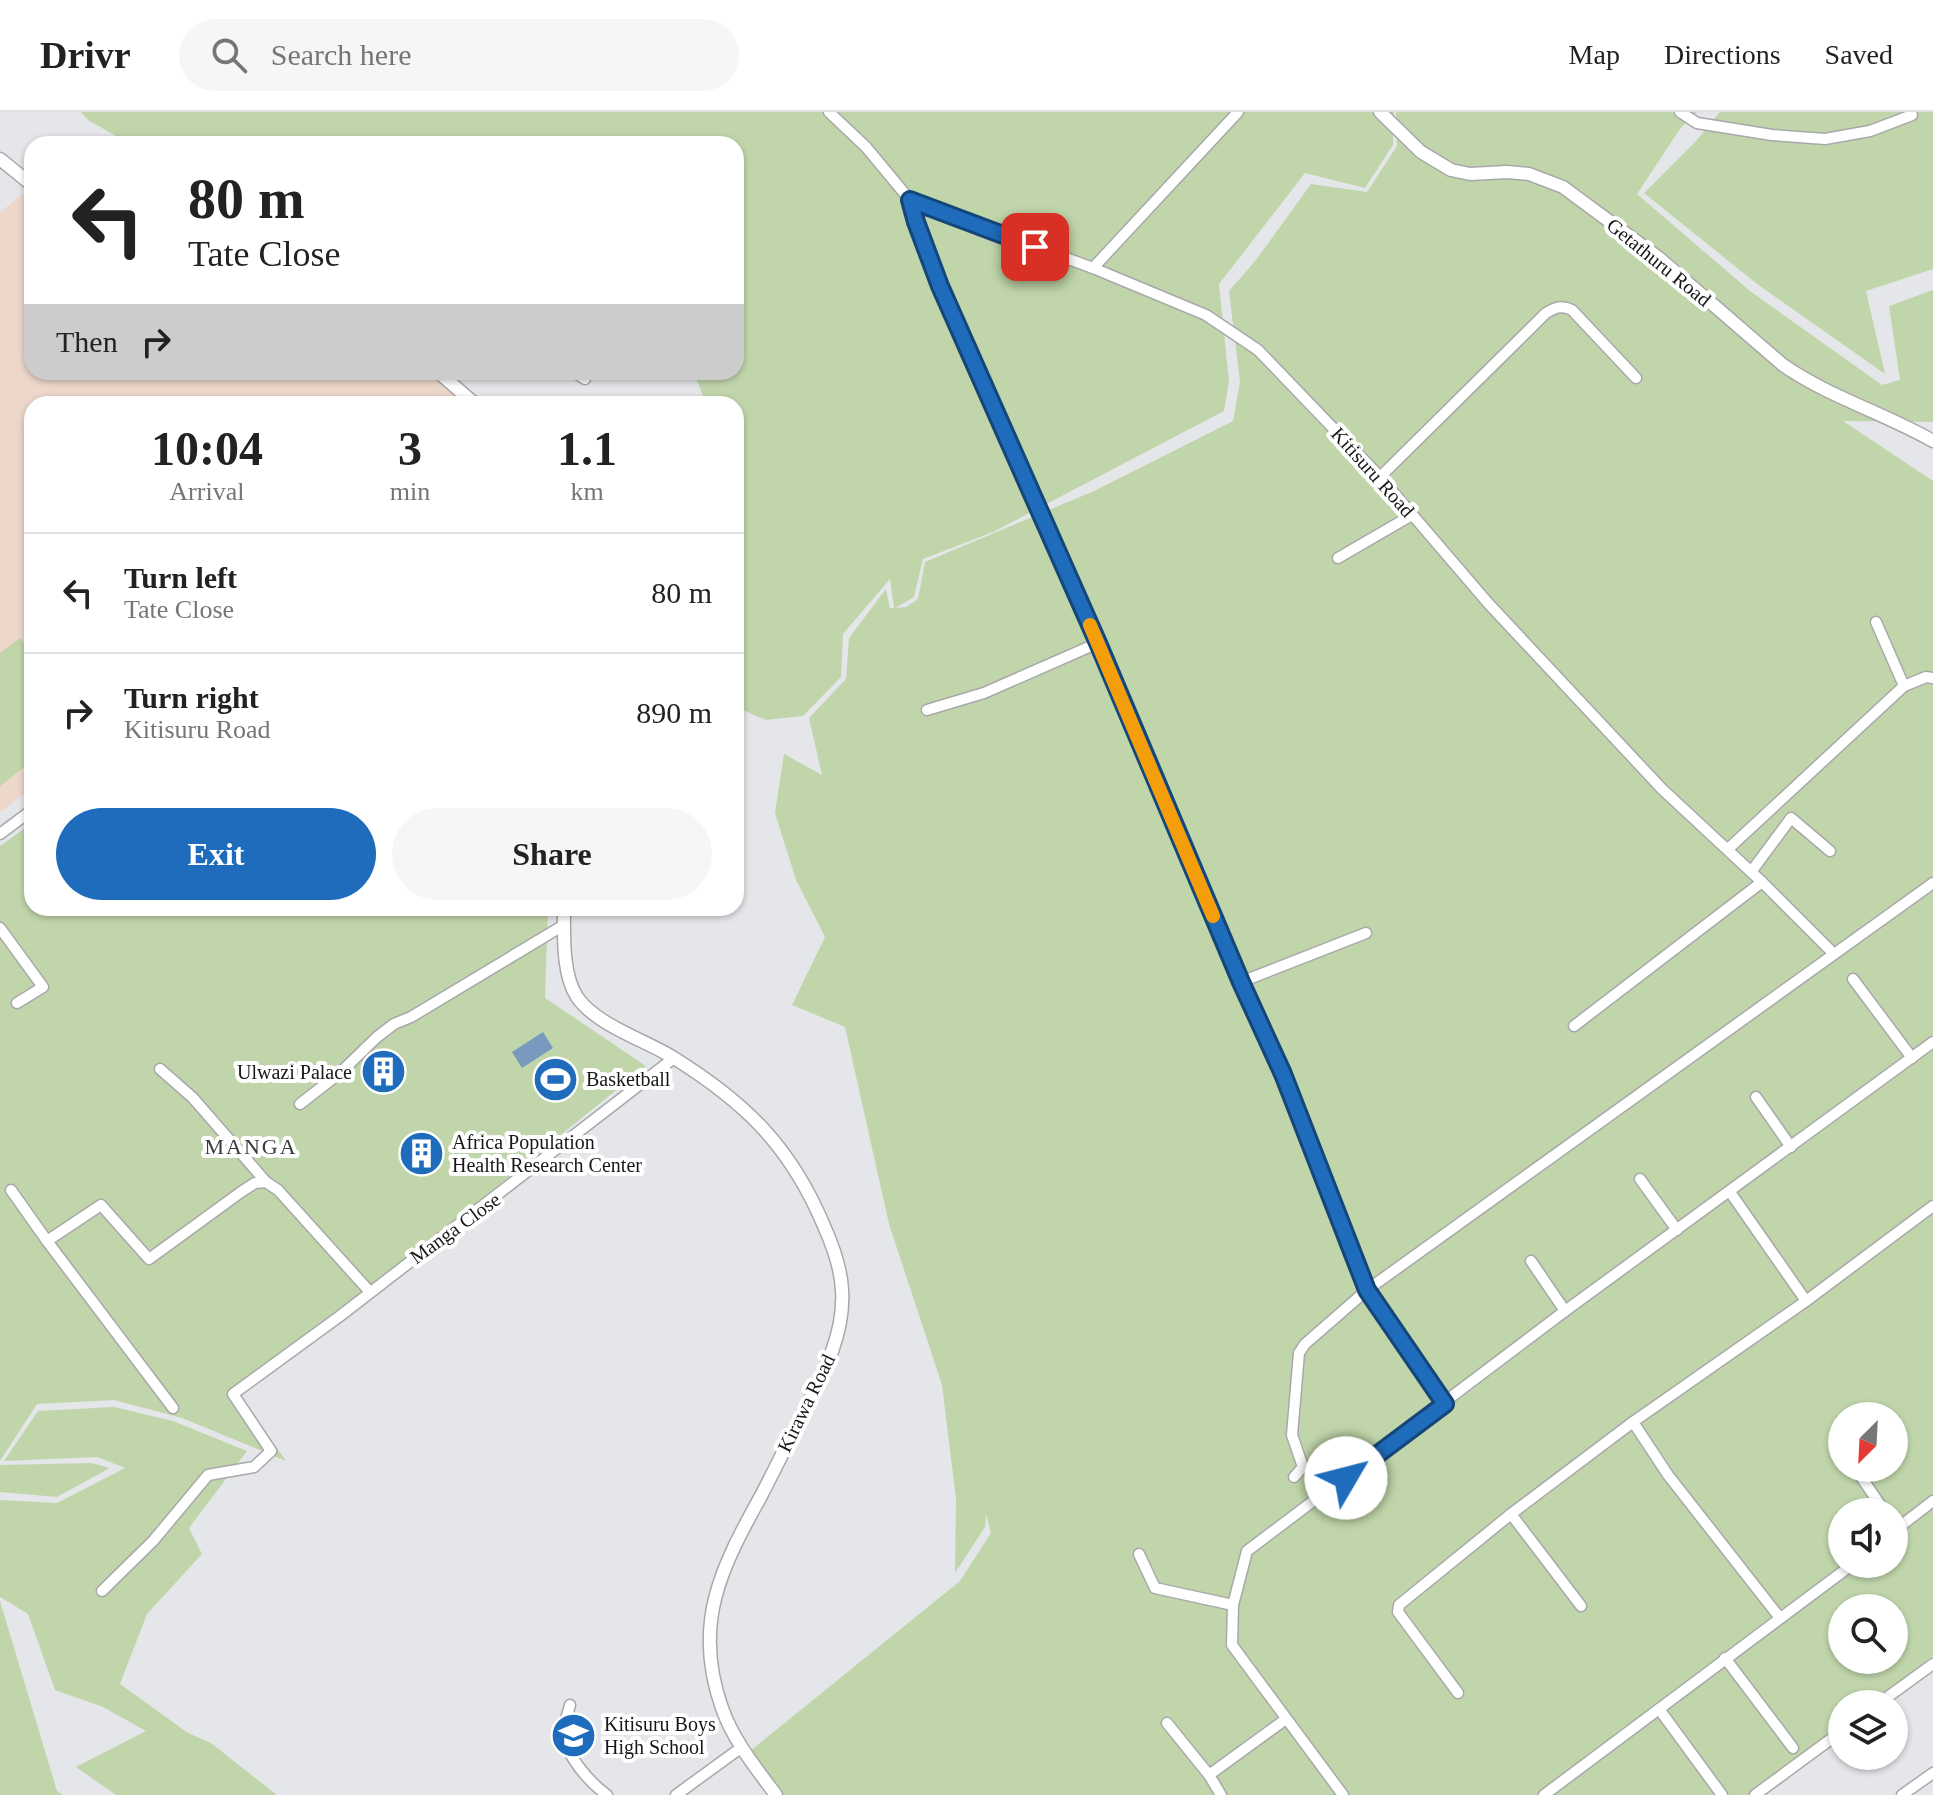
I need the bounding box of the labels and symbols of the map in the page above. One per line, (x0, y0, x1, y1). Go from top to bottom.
pin (1001, 213, 1069, 281)
street label: Getathuru Road (1603, 213, 1715, 311)
street label: Kitisuru Road (1327, 423, 1419, 521)
building icon: Ulwazi Palace (359, 1048, 407, 1096)
sports icon: Basketball (531, 1055, 579, 1103)
place label: Ulwazi Palace (237, 1061, 352, 1083)
place label: Basketball (586, 1068, 671, 1090)
building icon: Africa Population Health Research Center (397, 1129, 445, 1177)
place label: Africa Population Health Research Center (452, 1131, 642, 1176)
district label: MANGA (204, 1134, 298, 1159)
street label: Manga Close (406, 1188, 505, 1269)
street label: Kirawa Road (773, 1351, 839, 1455)
north arrow (1828, 1402, 1908, 1482)
position arrow (1304, 1436, 1388, 1520)
school or university icon: Kitisuru Boys High School (549, 1712, 597, 1760)
place label: Kitisuru Boys High School (604, 1713, 716, 1759)

